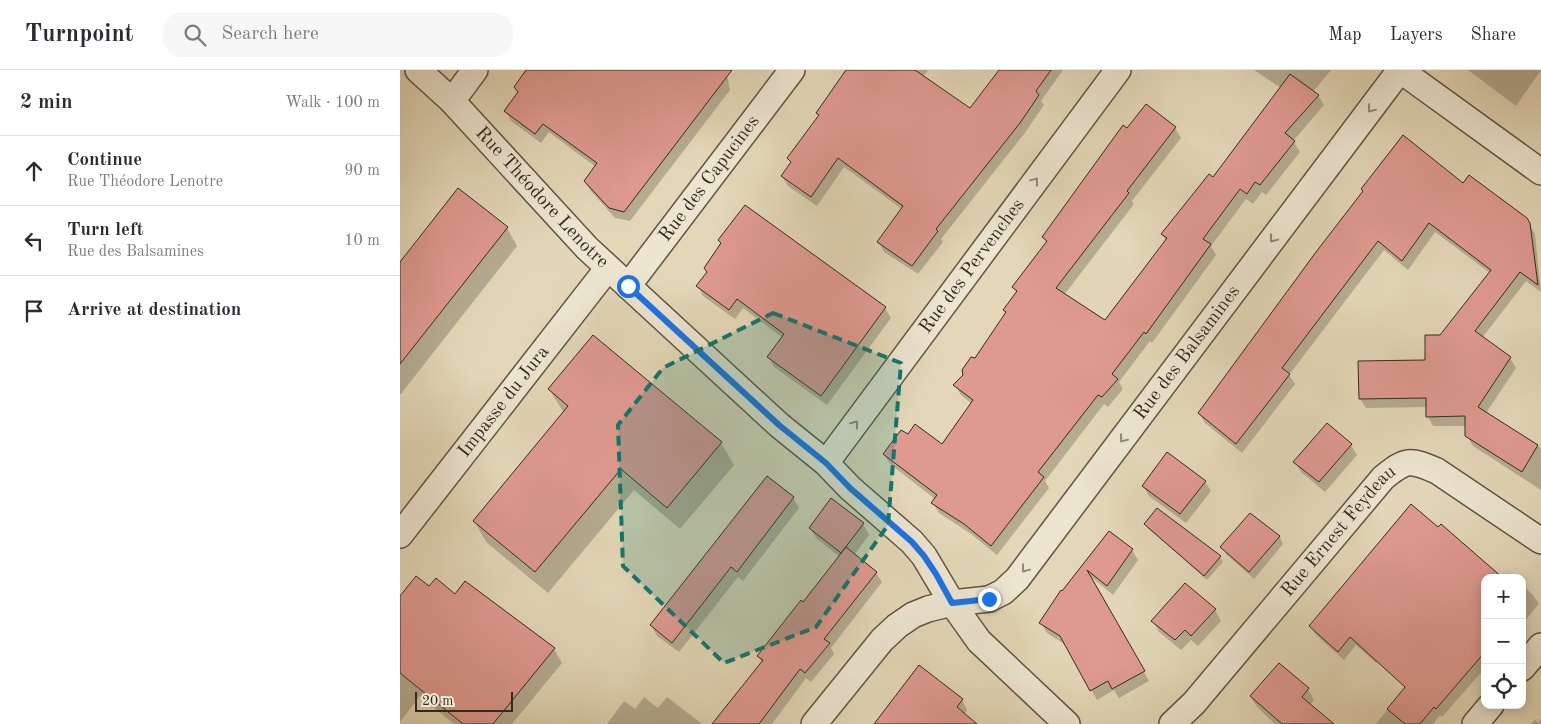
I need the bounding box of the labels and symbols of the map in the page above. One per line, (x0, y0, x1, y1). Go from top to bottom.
one-way arrow (1368, 103, 1376, 112)
street label: Rue des Capucines (656, 112, 763, 245)
street label: Rue Théodore Lenotre (472, 123, 612, 272)
one-way arrow (1030, 178, 1038, 187)
street label: Rue des Pervenches (916, 195, 1028, 337)
one-way arrow (1270, 233, 1279, 243)
route start (617, 275, 640, 298)
street label: Rue des Balsamines (1131, 282, 1244, 424)
street label: Impasse du Jura (455, 342, 553, 461)
one-way arrow (849, 420, 858, 430)
one-way arrow (1120, 433, 1128, 442)
street label: Rue Ernest Feydeau (1278, 462, 1400, 601)
one-way arrow (1022, 563, 1031, 573)
route end (978, 588, 1001, 611)
scale bar (415, 689, 512, 712)

